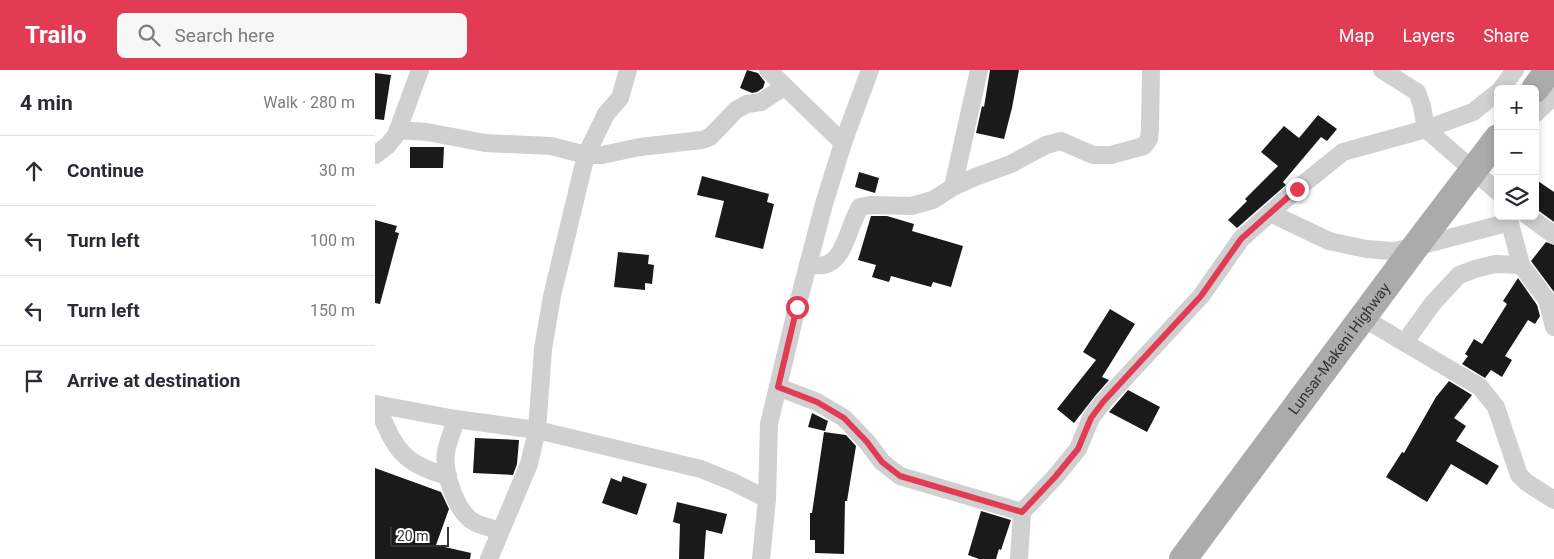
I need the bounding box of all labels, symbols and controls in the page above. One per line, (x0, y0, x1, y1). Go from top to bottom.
search box (117, 13, 467, 58)
text: Trailo (25, 21, 87, 49)
icon: search (135, 21, 163, 49)
text: Search here (175, 24, 275, 47)
text: Map (1339, 25, 1374, 46)
text: Layers (1402, 25, 1455, 46)
text: Share (1483, 25, 1529, 46)
map controls (1494, 85, 1539, 220)
button: + (1494, 85, 1539, 130)
text: 4 min (20, 91, 73, 115)
text: Walk · 280 m (263, 93, 355, 112)
button: − (1494, 130, 1539, 175)
icon: ahead (20, 157, 48, 185)
text: Continue (67, 159, 144, 182)
text: 30 m (319, 161, 355, 180)
button: layers (1494, 175, 1539, 220)
route end (1286, 178, 1309, 201)
icon: left (20, 227, 48, 255)
text: Turn left (67, 229, 140, 252)
text: 100 m (310, 231, 355, 250)
street label: Lunsar-Makeni Highway (1285, 279, 1394, 418)
route start (786, 296, 809, 319)
icon: left (20, 297, 48, 325)
text: Turn left (67, 299, 140, 322)
text: 150 m (310, 301, 355, 320)
icon: arrive (20, 367, 48, 395)
text: Arrive at destination (67, 369, 240, 392)
scale bar (390, 524, 449, 547)
text: 20 m (397, 528, 429, 544)

